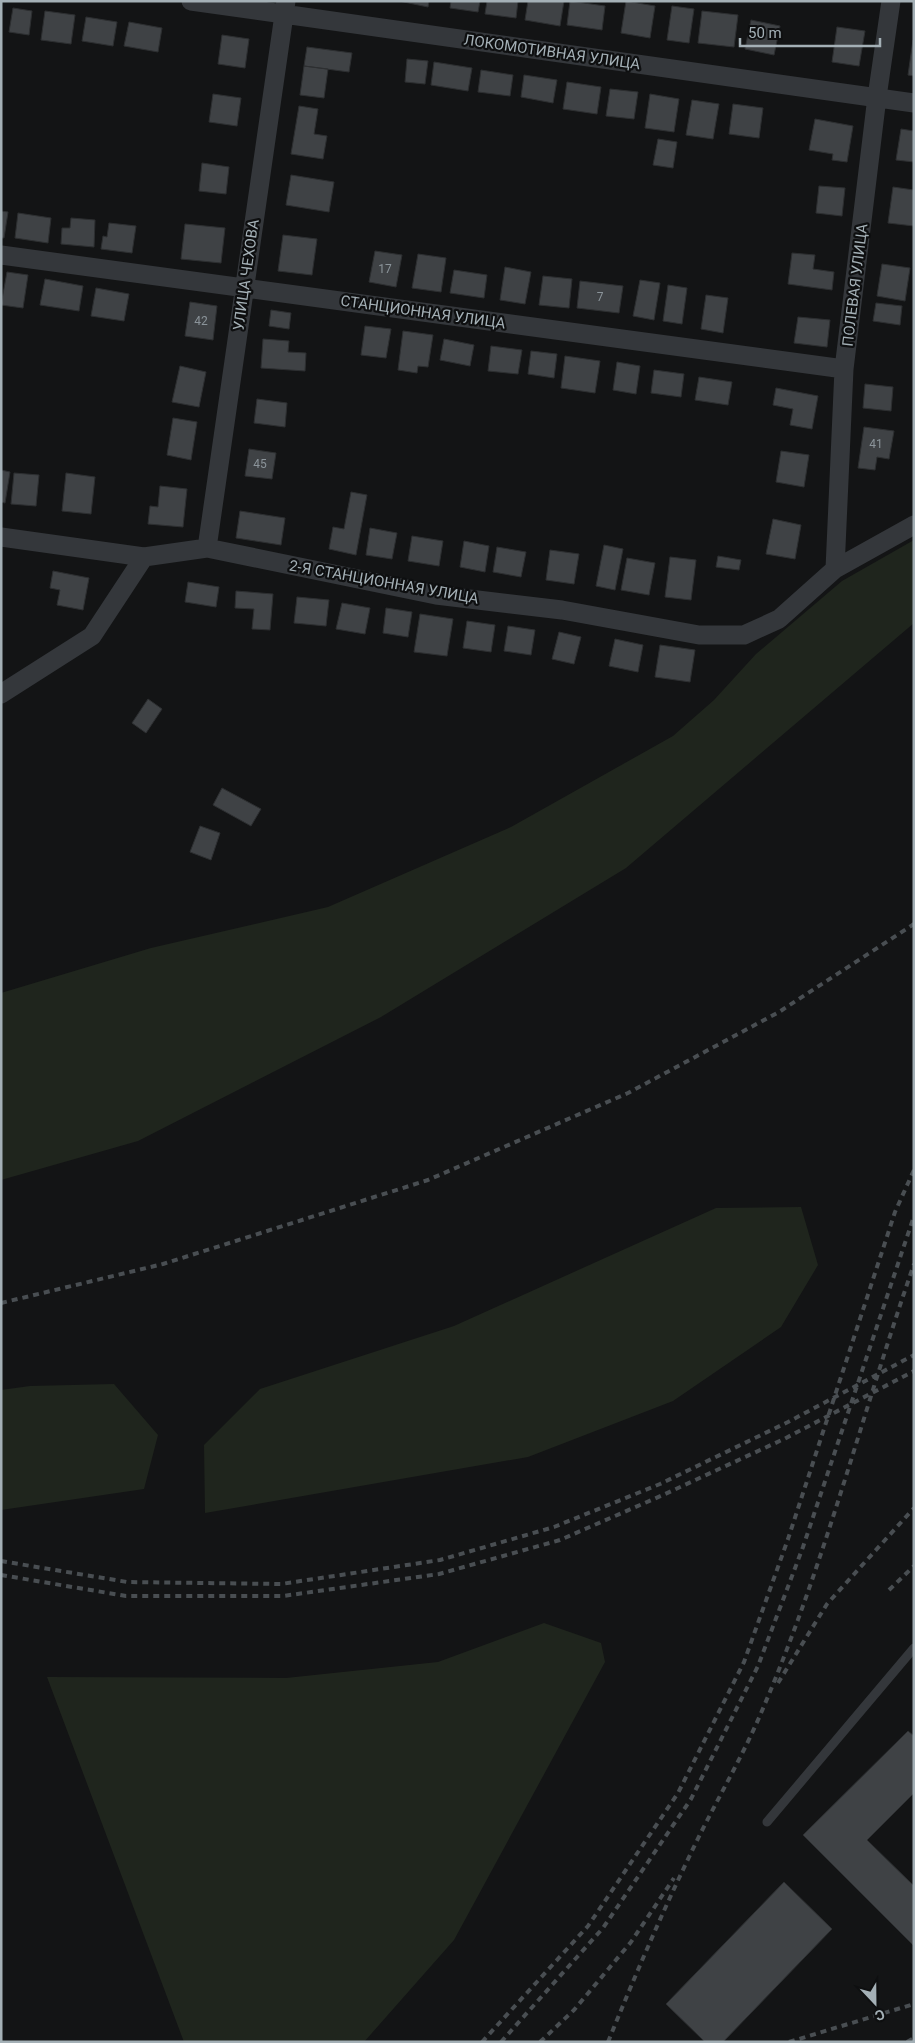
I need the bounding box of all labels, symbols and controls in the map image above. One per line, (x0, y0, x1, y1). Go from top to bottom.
scale bar (740, 15, 880, 47)
text: 50 m (748, 24, 782, 42)
street label: ЛОКОМОТИВНАЯ УЛИЦА (463, 31, 642, 73)
street label: УЛИЦА ЧЕХОВА (229, 218, 263, 332)
street label: ПОЛЕВАЯ УЛИЦА (839, 222, 871, 347)
house number: 17 (378, 262, 392, 276)
house number: 7 (597, 290, 604, 304)
street label: СТАНЦИОННАЯ УЛИЦА (339, 292, 507, 333)
house number: 42 (194, 314, 208, 328)
house number: 41 (869, 437, 883, 451)
house number: 45 (253, 457, 267, 471)
street label: 2-Я СТАНЦИОННАЯ УЛИЦА (288, 556, 480, 608)
north arrow (850, 1978, 900, 2028)
text: С (873, 2006, 887, 2024)

